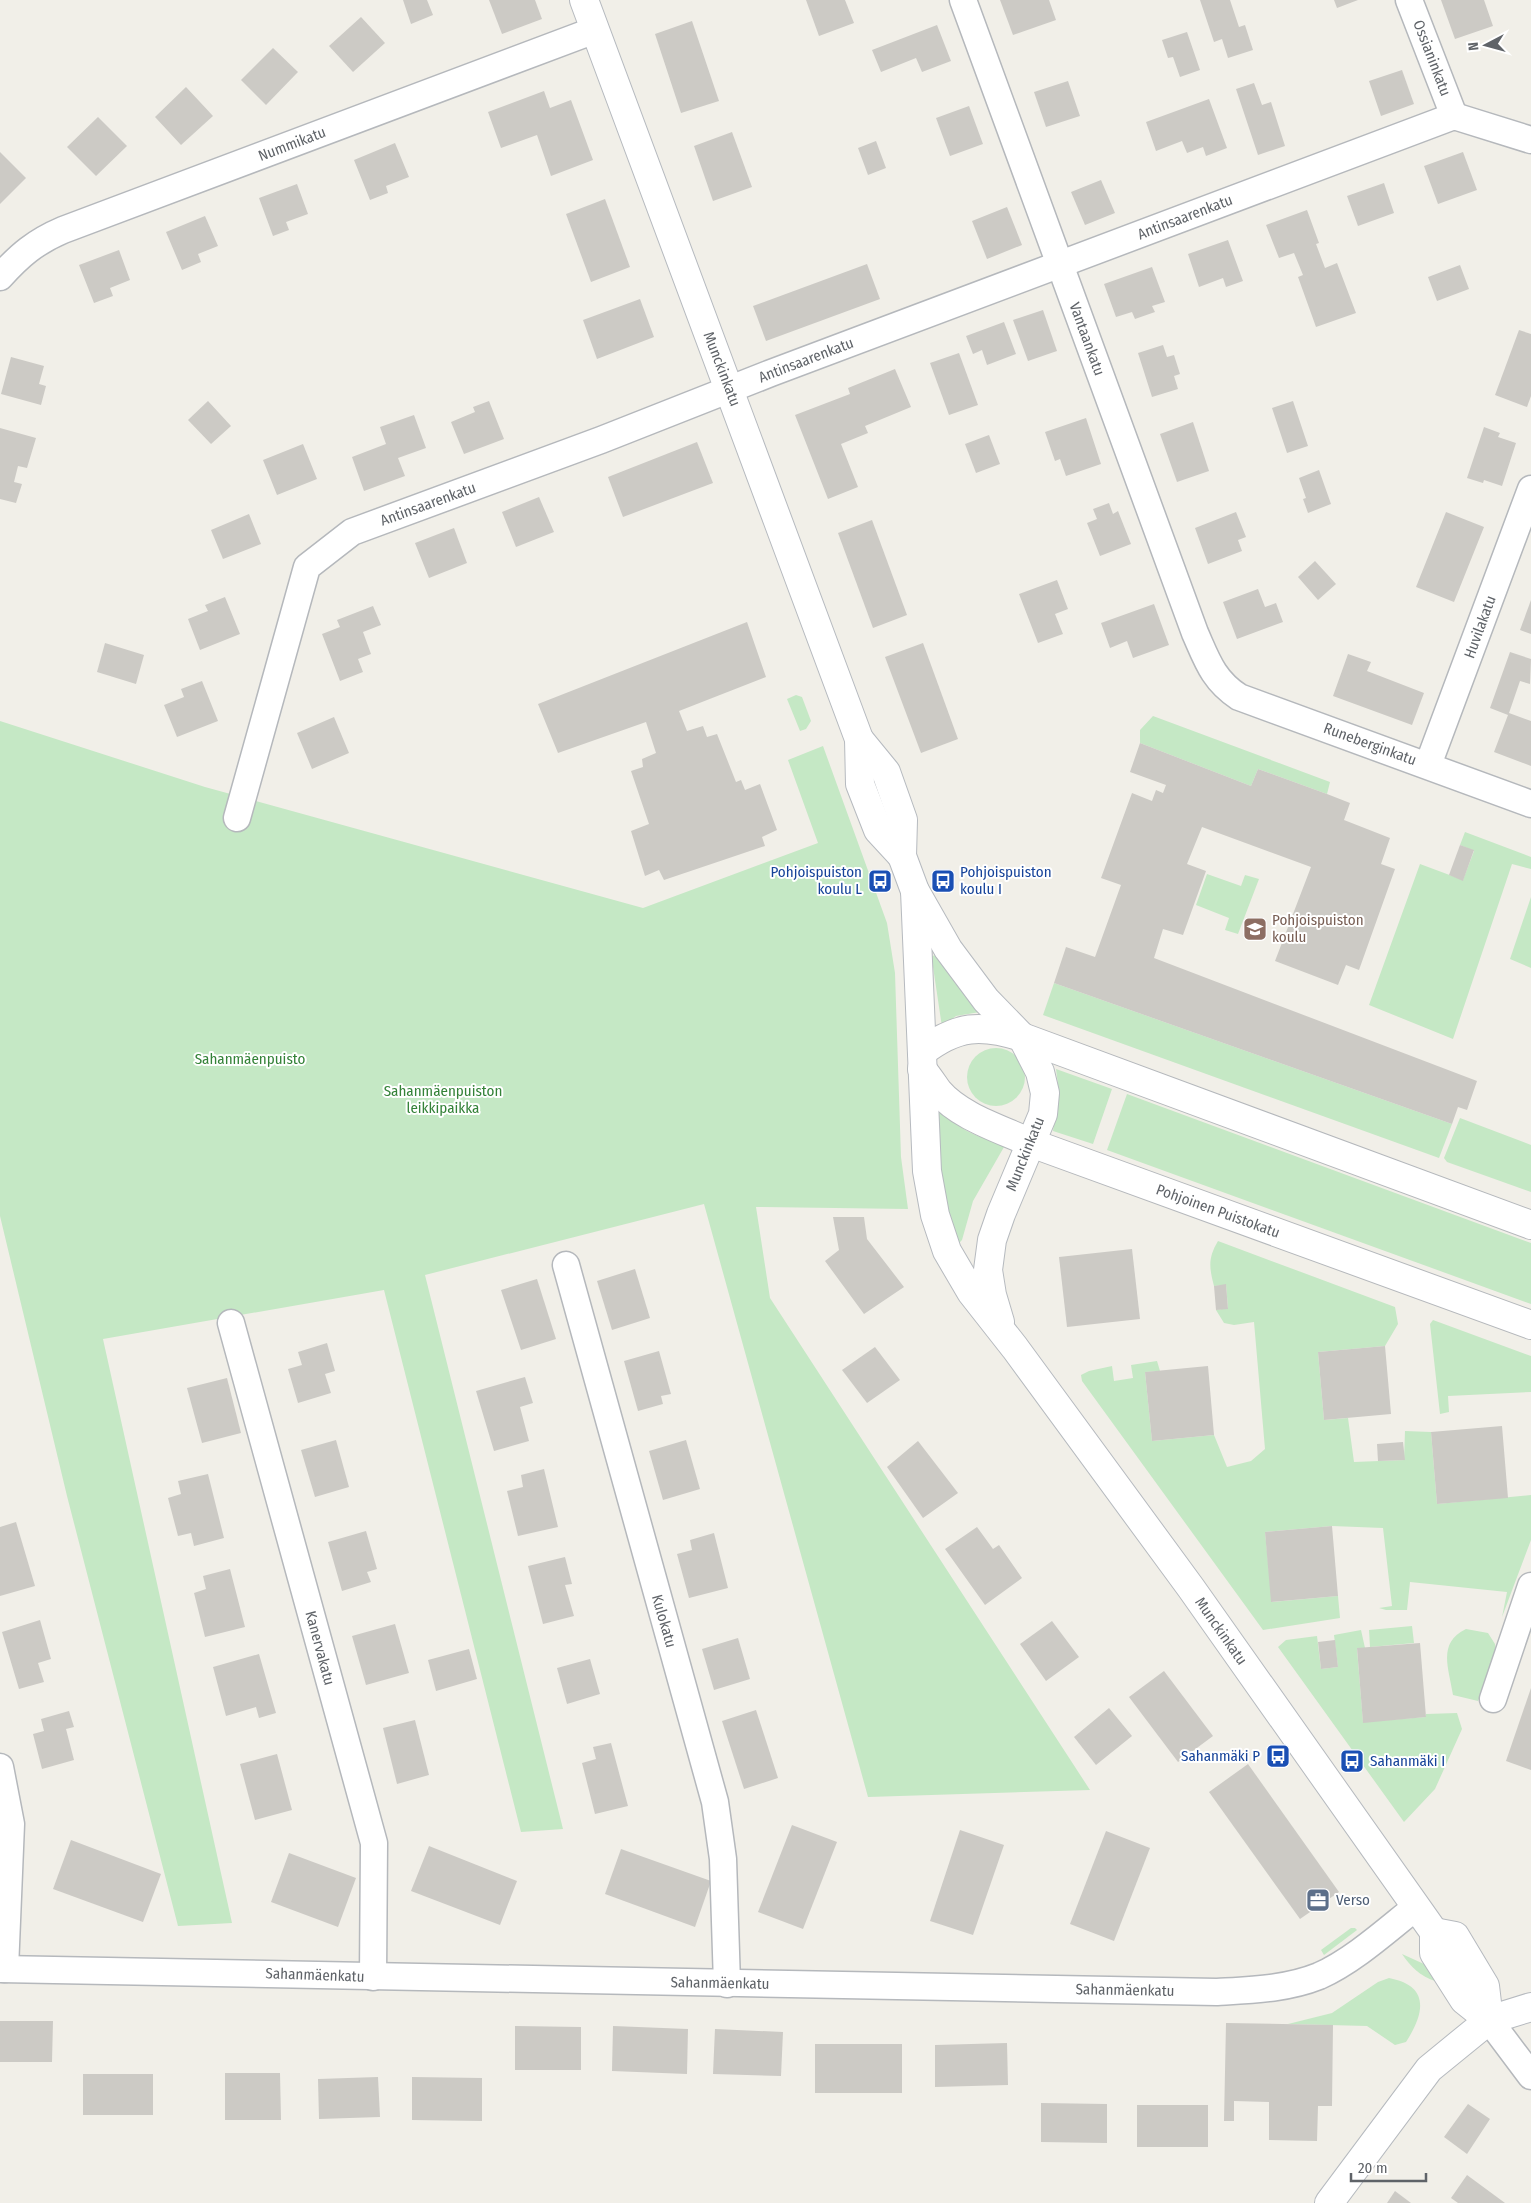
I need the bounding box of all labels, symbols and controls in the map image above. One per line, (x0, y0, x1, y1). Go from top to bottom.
street label: Ossianinkatu (1409, 18, 1455, 98)
north arrow (1461, 20, 1511, 70)
text: N (1465, 41, 1482, 51)
street label: Nummikatu (256, 123, 328, 165)
street label: Antinsaarenkatu (1135, 191, 1235, 243)
street label: Vantaankatu (1065, 300, 1109, 378)
street label: Munckinkatu (700, 329, 744, 409)
street label: Antinsaarenkatu (756, 334, 856, 386)
street label: Antinsaarenkatu (378, 478, 478, 530)
street label: Huvilakatu (1460, 593, 1500, 661)
street label: Runeberginkatu (1321, 719, 1419, 769)
place label: Pohjoispuiston koulu L (770, 863, 862, 898)
place label: Pohjoispuiston koulu I (960, 863, 1052, 898)
bus stop icon: Pohjoispuiston koulu L (867, 868, 893, 894)
bus stop icon: Pohjoispuiston koulu I (930, 868, 956, 894)
place label: Pohjoispuiston koulu (1272, 911, 1364, 946)
school or university icon: Pohjoispuiston koulu (1242, 916, 1268, 942)
park label: Sahanmäenpuisto (195, 1050, 305, 1068)
park label: Sahanmäenpuiston leikkipaikka (384, 1082, 502, 1117)
street label: Munckinkatu (1002, 1114, 1048, 1194)
street label: Pohjoinen Puistokatu (1154, 1180, 1282, 1242)
street label: Kulokatu (648, 1592, 680, 1650)
street label: Munckinkatu (1191, 1594, 1251, 1668)
street label: Kanervakatu (301, 1609, 339, 1687)
bus stop icon: Sahanmäki P (1265, 1743, 1291, 1769)
place label: Sahanmäki P (1181, 1747, 1260, 1765)
bus stop icon: Sahanmäki I (1339, 1748, 1365, 1774)
place label: Sahanmäki I (1370, 1752, 1445, 1770)
office icon: Verso (1305, 1887, 1331, 1913)
place label: Verso (1336, 1891, 1370, 1909)
street label: Sahanmäenkatu (265, 1964, 365, 1986)
street label: Sahanmäenkatu (670, 1973, 770, 1993)
street label: Sahanmäenkatu (1075, 1980, 1175, 2000)
scale bar (1351, 2150, 1426, 2182)
text: 20 m (1358, 2159, 1388, 2177)

